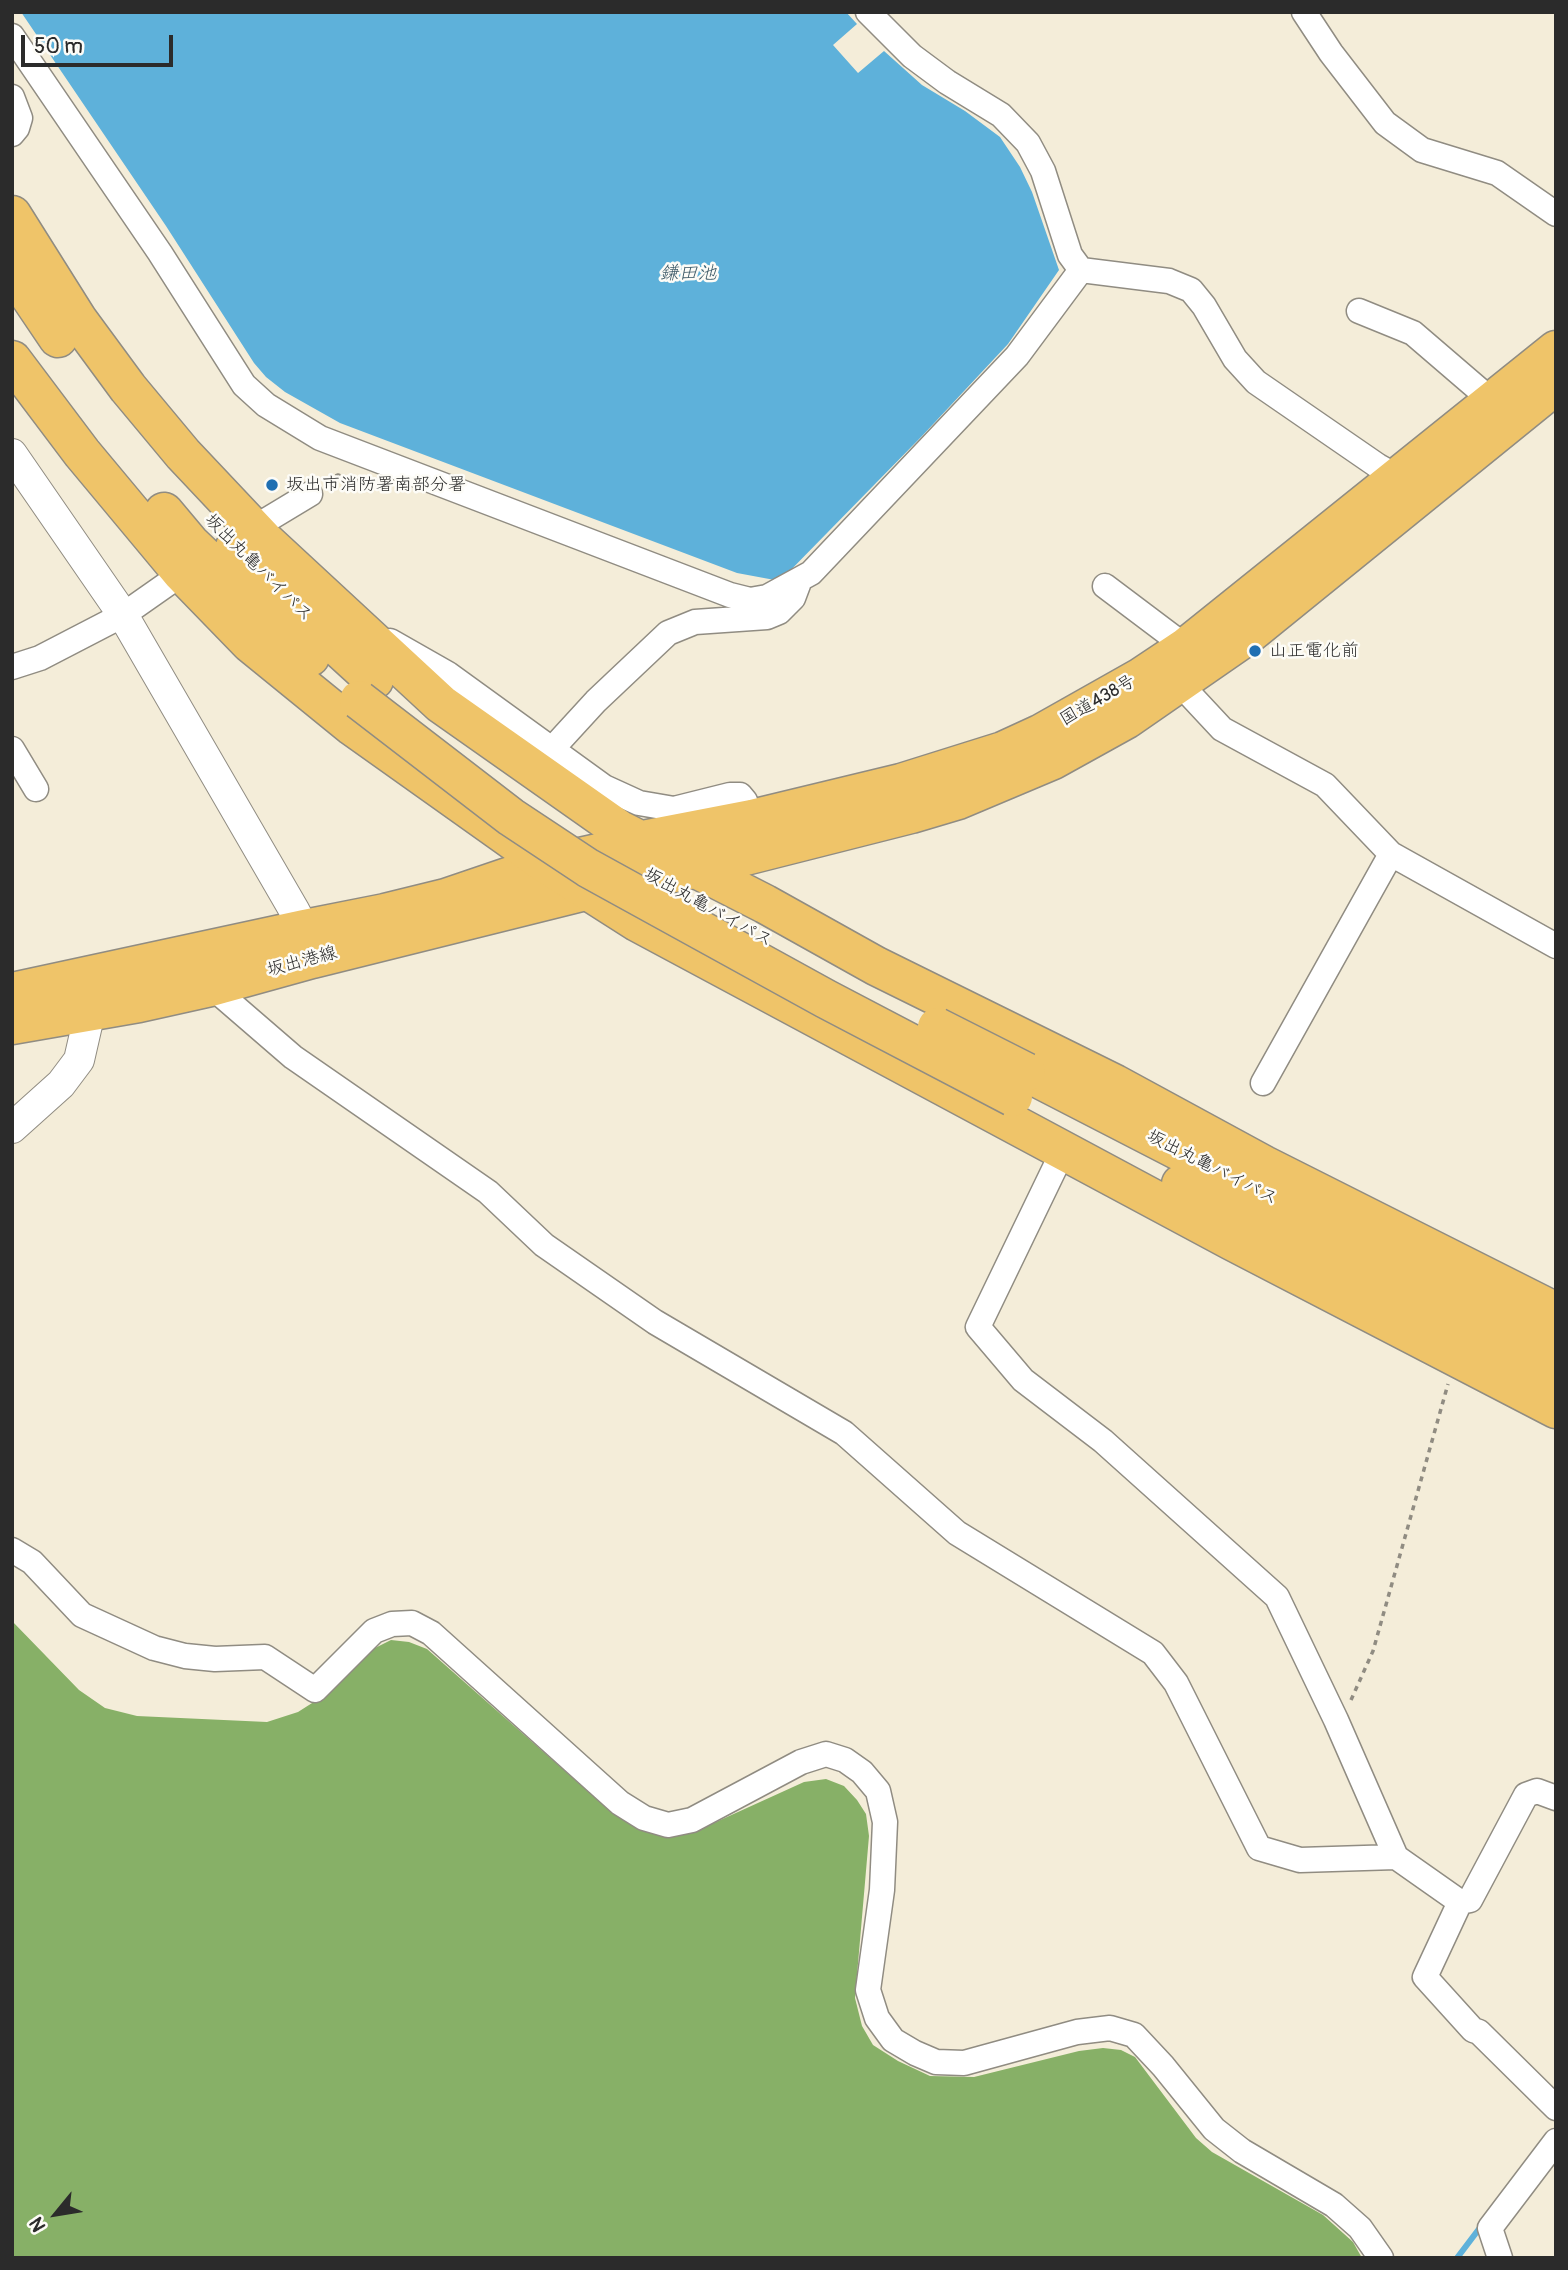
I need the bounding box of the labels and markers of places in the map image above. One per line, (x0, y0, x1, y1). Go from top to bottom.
place label: 坂出市消防署南部分署 (286, 474, 466, 496)
marker: 坂出市消防署南部分署 (264, 477, 280, 493)
place label: 山正電化前 (1269, 640, 1359, 662)
marker: 山正電化前 (1247, 643, 1263, 659)

